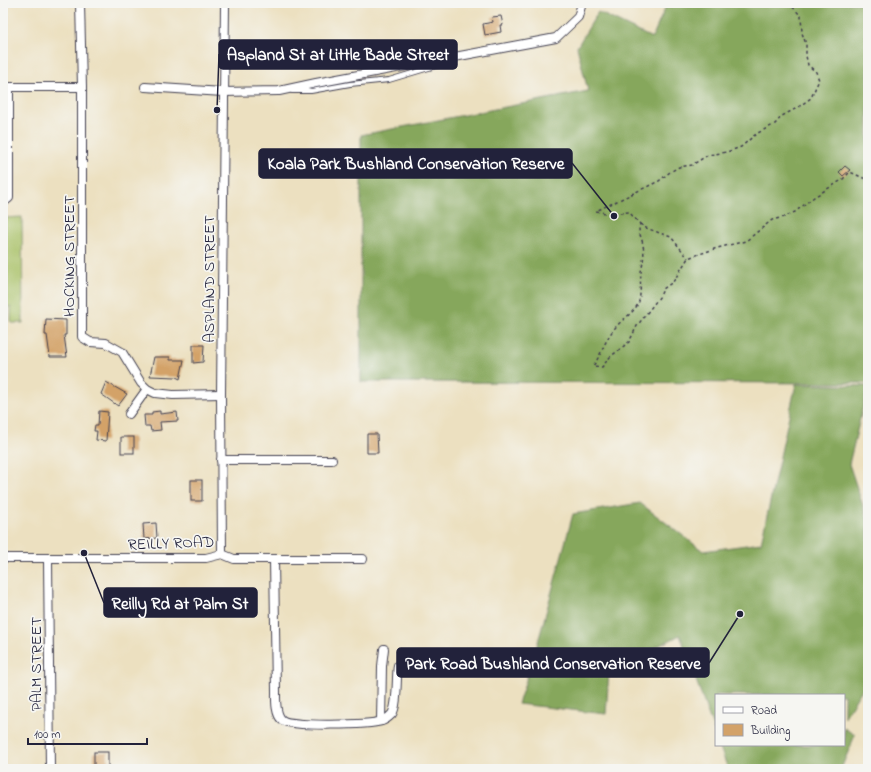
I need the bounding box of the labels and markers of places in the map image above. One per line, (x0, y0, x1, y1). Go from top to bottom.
callout: Aspland St at Little Bade Street (219, 40, 457, 69)
callout: Koala Park Bushland Conservation Reserve (259, 149, 572, 178)
callout: Reilly Rd at Palm St (104, 588, 257, 617)
callout: Park Road Bushland Conservation Reserve (397, 648, 709, 677)

